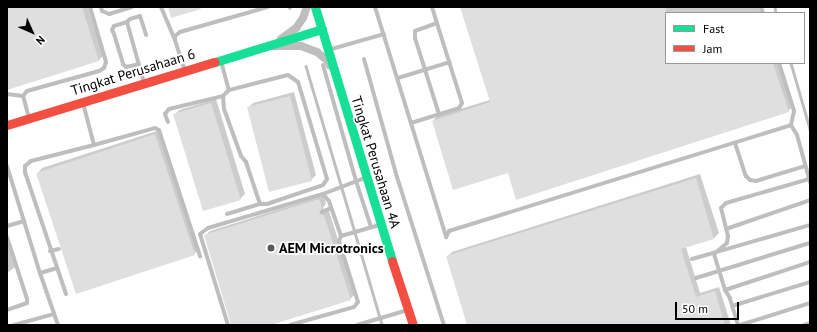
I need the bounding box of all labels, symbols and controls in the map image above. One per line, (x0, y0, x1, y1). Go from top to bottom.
north arrow (12, 12, 52, 52)
legend (665, 12, 805, 64)
text: Fast (703, 21, 724, 36)
text: N (33, 33, 48, 48)
text: Jam (703, 41, 722, 56)
street label: Tingkat Perusahaan 6 (69, 45, 197, 99)
street label: Tingkat Perusahaan 4A (348, 94, 404, 230)
place label: AEM Microtronics (279, 240, 384, 256)
marker: AEM Microtronics (266, 243, 276, 253)
scale bar (677, 294, 741, 320)
text: 50 m (682, 301, 708, 316)

